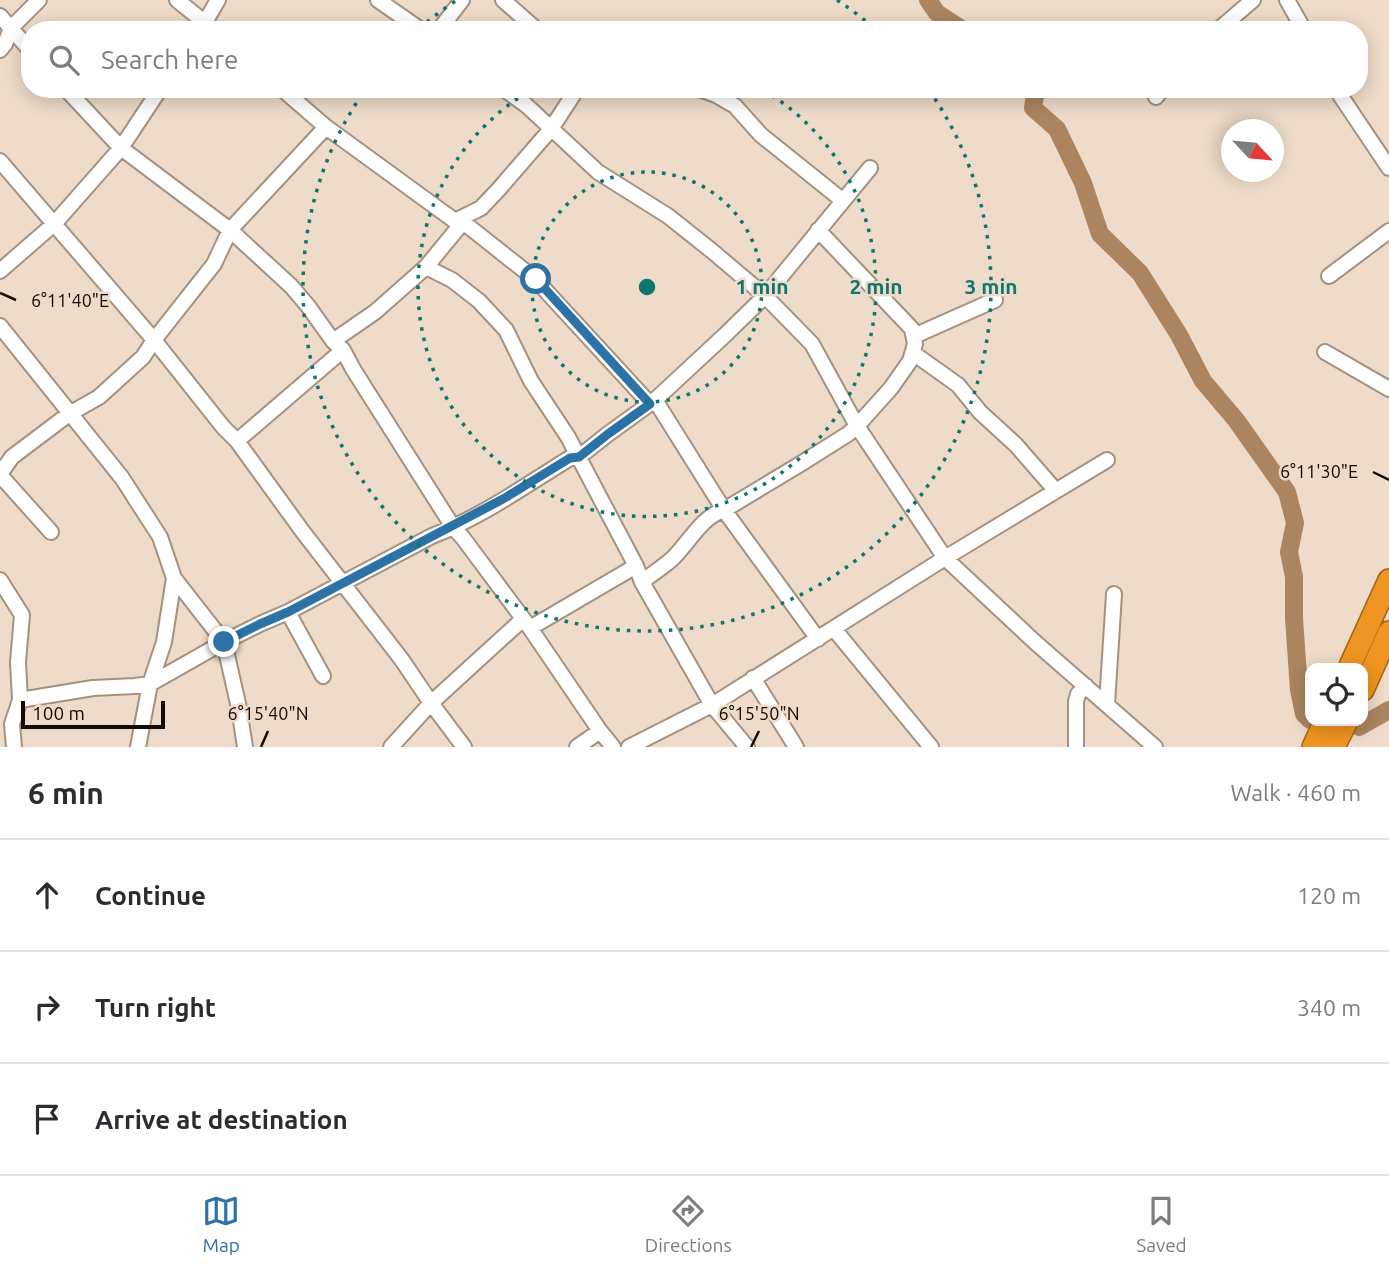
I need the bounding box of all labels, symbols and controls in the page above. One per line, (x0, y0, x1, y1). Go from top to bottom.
search box (21, 21, 1368, 98)
icon: search (45, 41, 83, 79)
text: Search here (101, 45, 238, 74)
north arrow (1221, 119, 1284, 182)
route start (520, 263, 551, 294)
text: 1 min (735, 274, 789, 298)
text: 2 min (849, 274, 903, 298)
text: 3 min (964, 274, 1018, 298)
centre of rings (635, 275, 659, 299)
text: 6°11'40"E (31, 290, 109, 310)
text: 6°11'30"E (1280, 461, 1358, 481)
route end (208, 626, 239, 657)
map controls (1305, 663, 1368, 726)
button: locate (1305, 663, 1368, 726)
scale bar (21, 698, 164, 730)
text: 100 m (32, 702, 85, 724)
text: 6°15'40"N (228, 703, 308, 723)
text: 6°15'50"N (719, 703, 799, 723)
text: 6 min (28, 776, 104, 810)
text: Walk · 460 m (1230, 780, 1361, 805)
icon: ahead (28, 876, 66, 914)
text: Continue (95, 881, 206, 910)
text: 120 m (1297, 883, 1361, 908)
icon: right (28, 988, 66, 1026)
text: Turn right (95, 993, 216, 1022)
text: 340 m (1297, 995, 1361, 1020)
icon: arrive (28, 1100, 66, 1138)
text: Arrive at destination (95, 1105, 348, 1134)
tab: Map (202, 1192, 240, 1256)
tab: Directions (645, 1192, 732, 1256)
tab: Saved (1136, 1192, 1187, 1256)

